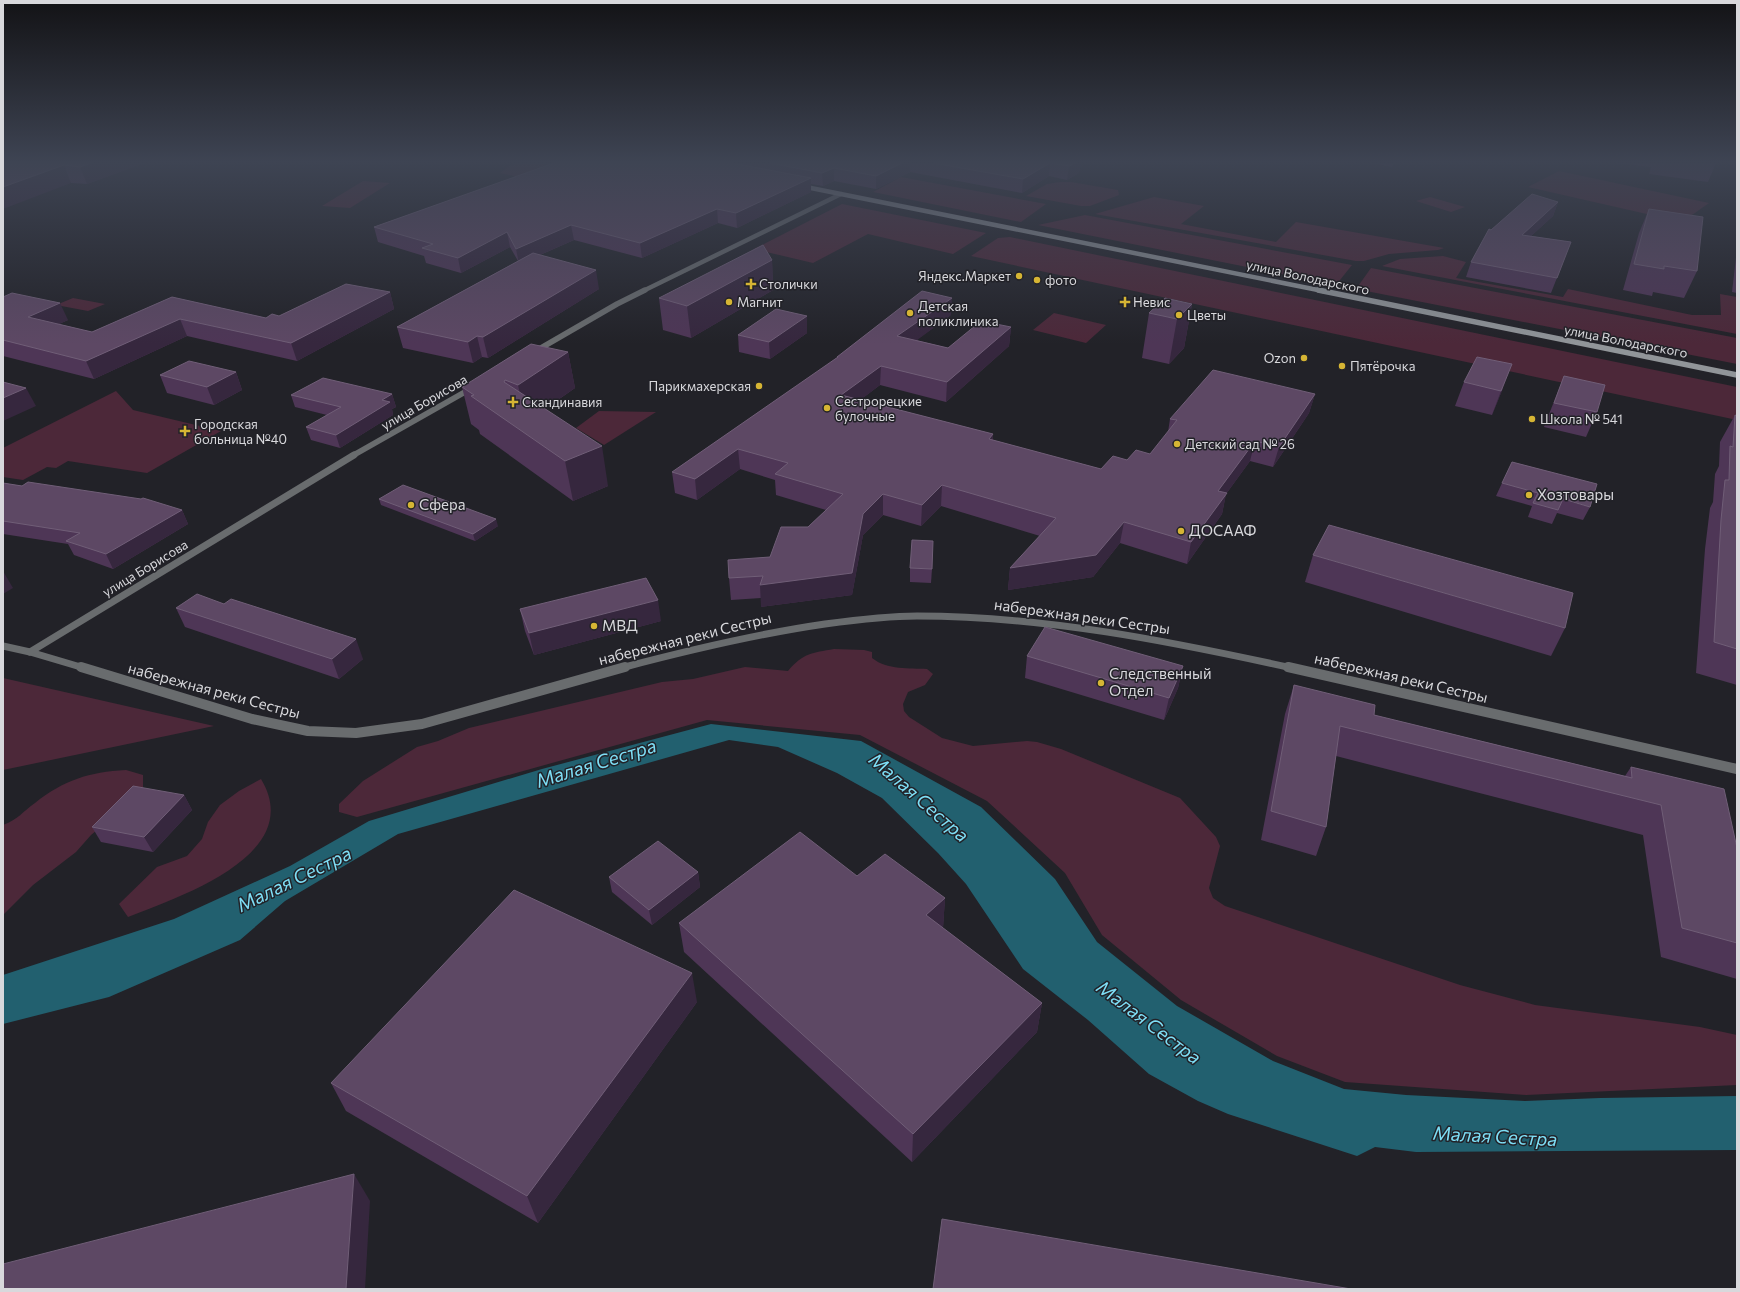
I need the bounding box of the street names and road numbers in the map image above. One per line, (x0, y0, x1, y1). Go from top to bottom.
street label: улица Володарского (1245, 256, 1371, 298)
street label: улица Володарского (1563, 321, 1689, 361)
street label: улица Борисова (378, 371, 470, 433)
street label: улица Борисова (99, 536, 191, 600)
street label: набережная реки Сестры (993, 595, 1171, 637)
street label: набережная реки Сестры (596, 608, 773, 668)
street label: набережная реки Сестры (1313, 648, 1490, 706)
street label: набережная реки Сестры (126, 658, 302, 722)

